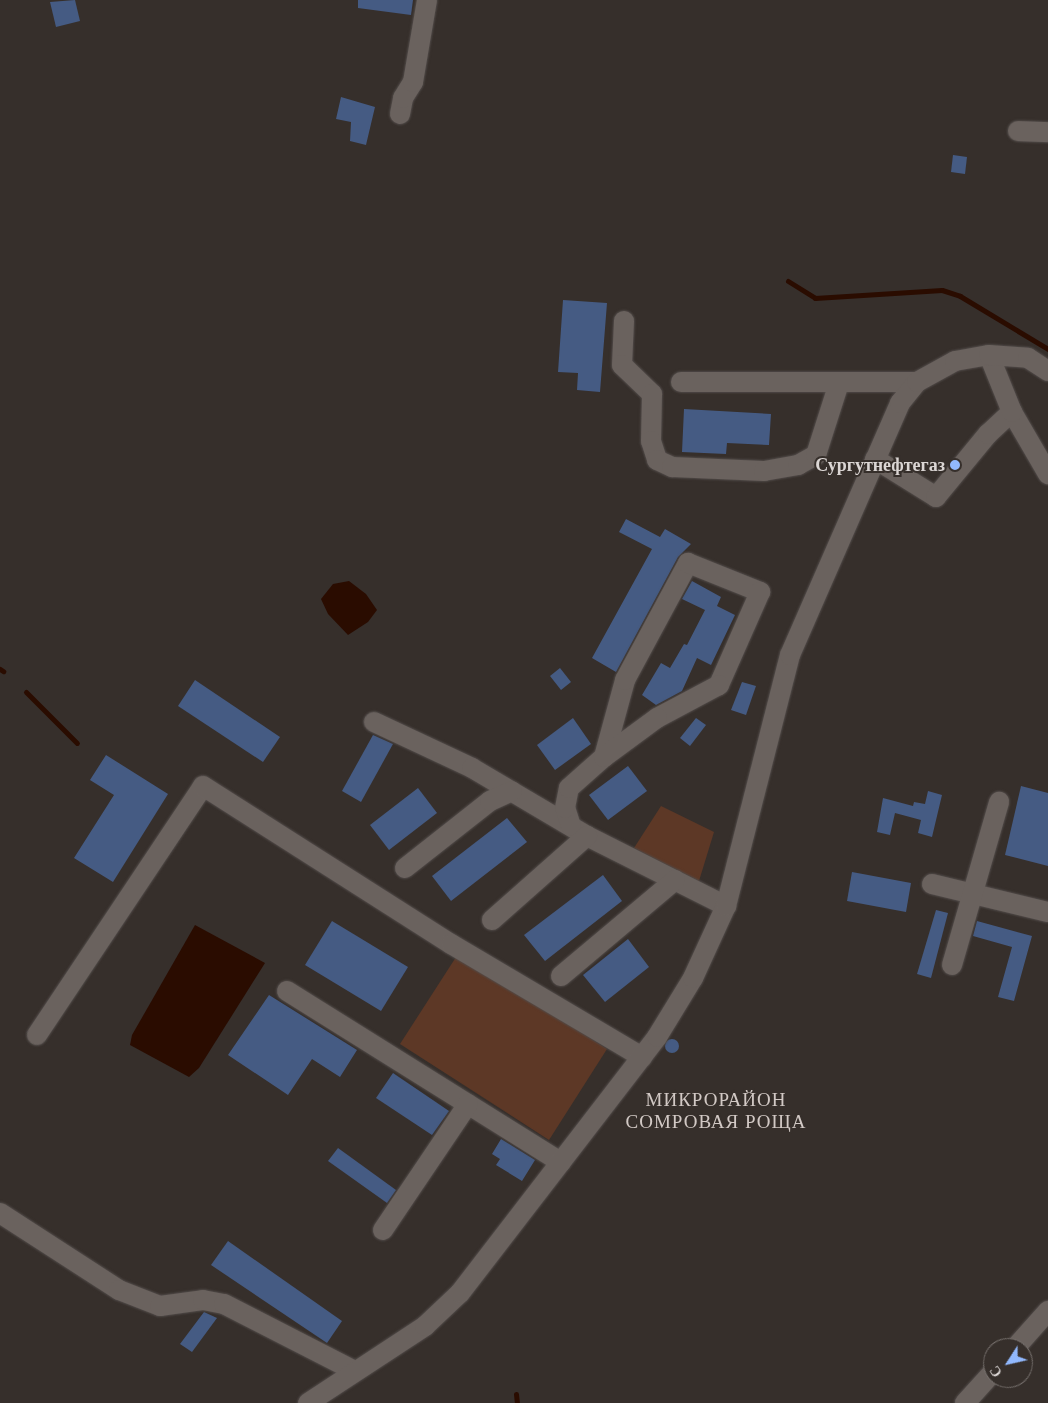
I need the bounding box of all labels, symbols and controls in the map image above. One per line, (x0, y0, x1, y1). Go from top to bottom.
place label: Сургутнефтегаз (815, 454, 945, 476)
marker: Сургутнефтегаз (949, 459, 961, 471)
district label: МИКРОРАЙОН СОМРОВАЯ РОЩА (624, 1089, 808, 1133)
north arrow (983, 1338, 1033, 1388)
text: С (987, 1363, 1005, 1380)

